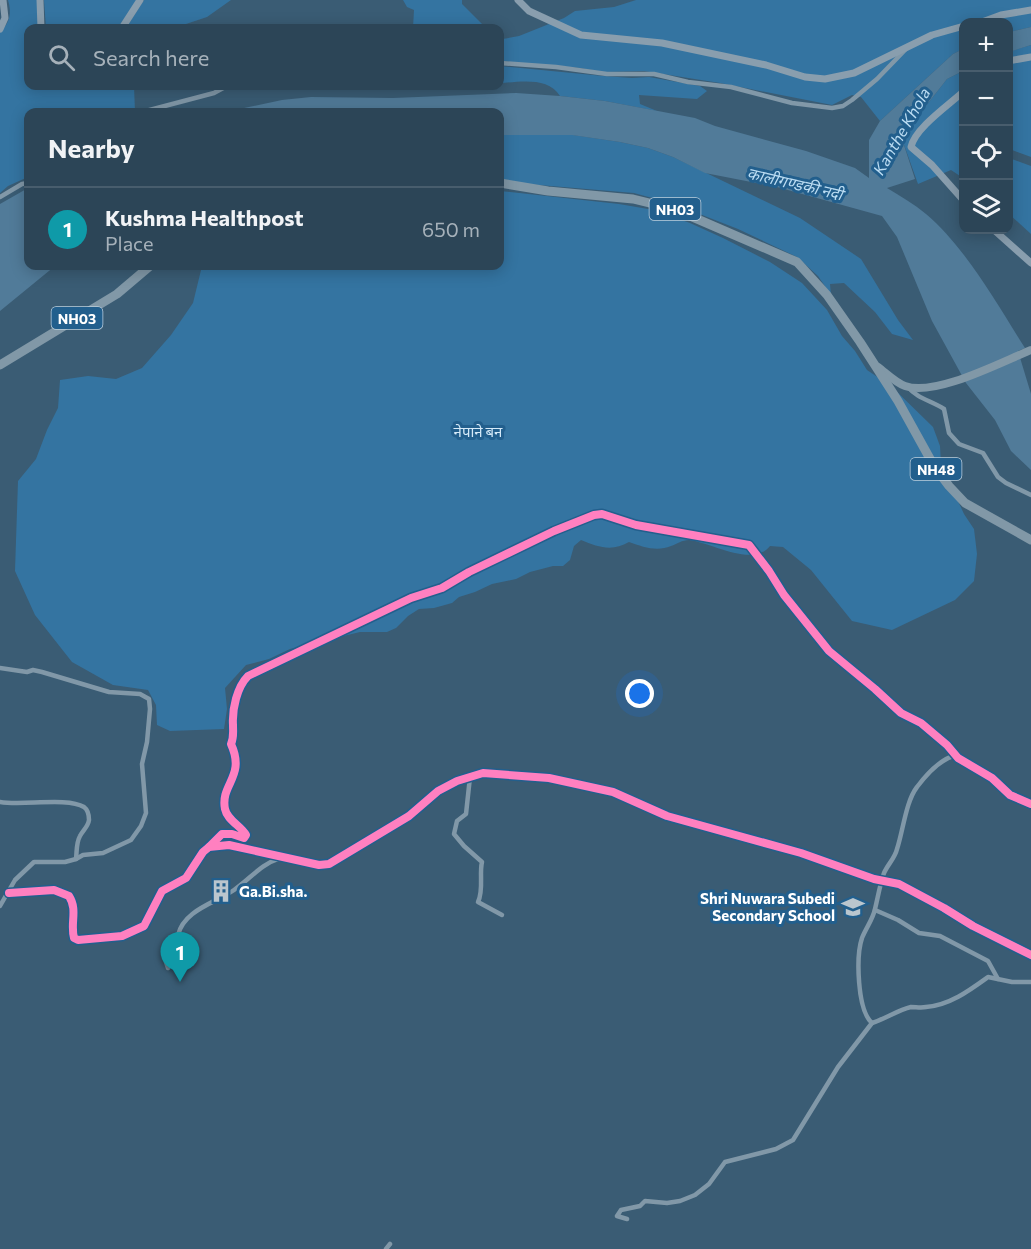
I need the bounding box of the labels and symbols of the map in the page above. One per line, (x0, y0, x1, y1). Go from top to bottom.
water label: Kanthe Khola (868, 84, 934, 178)
water label: कालीगण्डकी नदी (745, 163, 847, 204)
road number: NH03 (650, 198, 700, 220)
road number: NH03 (52, 307, 103, 329)
park label: नेपाने बन (454, 422, 503, 440)
road number: NH48 (910, 458, 962, 480)
your location (625, 679, 654, 708)
building icon: Ga.Bi.sha. (208, 878, 234, 904)
place label: Ga.Bi.sha. (239, 882, 307, 900)
place label: Shri Nuwara Subedi Secondary School (700, 889, 835, 924)
school or university icon: Shri Nuwara Subedi Secondary School (840, 894, 866, 920)
pin: 1 (160, 932, 200, 982)

